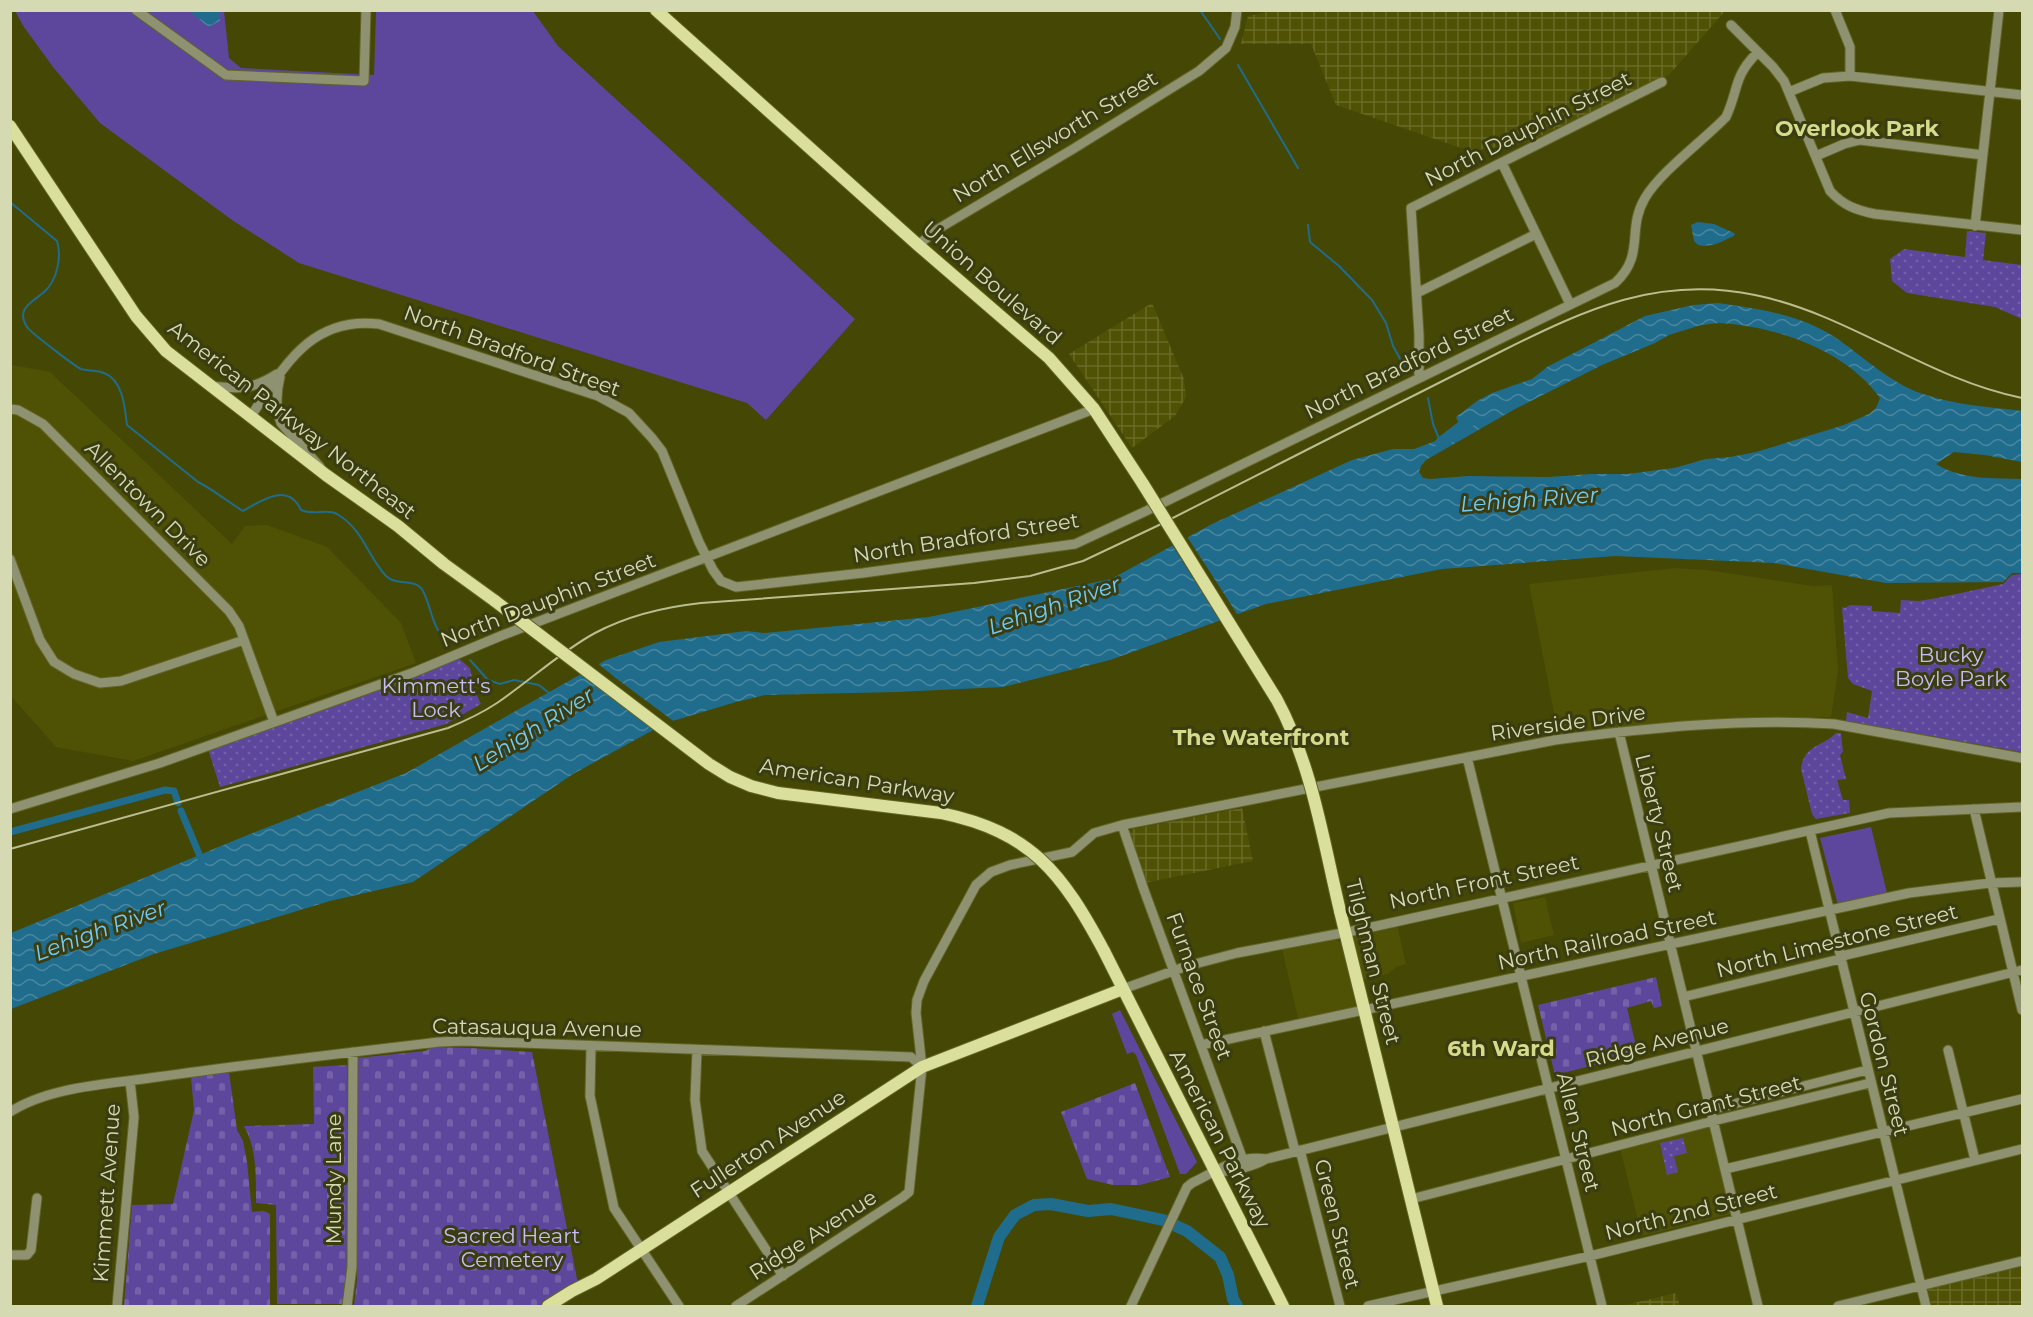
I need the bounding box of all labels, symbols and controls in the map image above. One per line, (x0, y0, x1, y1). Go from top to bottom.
street label: North Ellsworth Street (948, 66, 1162, 208)
street label: North Dauphin Street (1420, 66, 1635, 192)
district label: Overlook Park (1775, 115, 1940, 142)
street label: Union Boulevard (918, 215, 1067, 350)
street label: North Bradford Street (400, 300, 624, 401)
street label: North Bradford Street (1301, 301, 1517, 424)
street label: American Parkway Northeast (163, 315, 421, 524)
street label: Allentown Drive (80, 436, 216, 572)
water label: Lehigh River (1459, 481, 1600, 518)
street label: North Bradford Street (851, 507, 1081, 568)
street label: North Dauphin Street (437, 547, 659, 652)
water label: Lehigh River (984, 570, 1125, 641)
park label: Bucky Boyle Park (1895, 642, 2007, 691)
park label: Kimmett's Lock (381, 673, 491, 722)
water label: Lehigh River (468, 681, 600, 777)
street label: Riverside Drive (1489, 699, 1647, 746)
district label: The Waterfront (1173, 724, 1350, 751)
street label: Liberty Street (1630, 751, 1689, 895)
street label: American Parkway (758, 753, 957, 808)
street label: North Front Street (1387, 849, 1581, 914)
street label: Tilghman Street (1341, 876, 1406, 1047)
water label: Lehigh River (31, 894, 171, 967)
street label: North Limestone Street (1714, 898, 1960, 983)
street label: North Railroad Street (1495, 904, 1718, 975)
street label: Furnace Street (1161, 909, 1238, 1063)
street label: Gordon Street (1854, 989, 1915, 1139)
street label: Catasauqua Avenue (432, 1013, 642, 1042)
street label: Ridge Avenue (1583, 1013, 1731, 1072)
district label: 6th Ward (1447, 1035, 1555, 1062)
street label: American Parkway (1165, 1045, 1277, 1233)
street label: Allen Street (1552, 1070, 1605, 1194)
street label: North Grant Street (1608, 1070, 1804, 1141)
street label: Fullerton Avenue (685, 1084, 850, 1203)
street label: Kimmett Avenue (88, 1103, 125, 1283)
street label: Mundy Lane (321, 1113, 346, 1245)
street label: Green Street (1309, 1156, 1366, 1291)
street label: North 2nd Street (1602, 1178, 1780, 1245)
street label: Ridge Avenue (744, 1184, 881, 1285)
park label: Sacred Heart Cemetery (444, 1223, 580, 1272)

